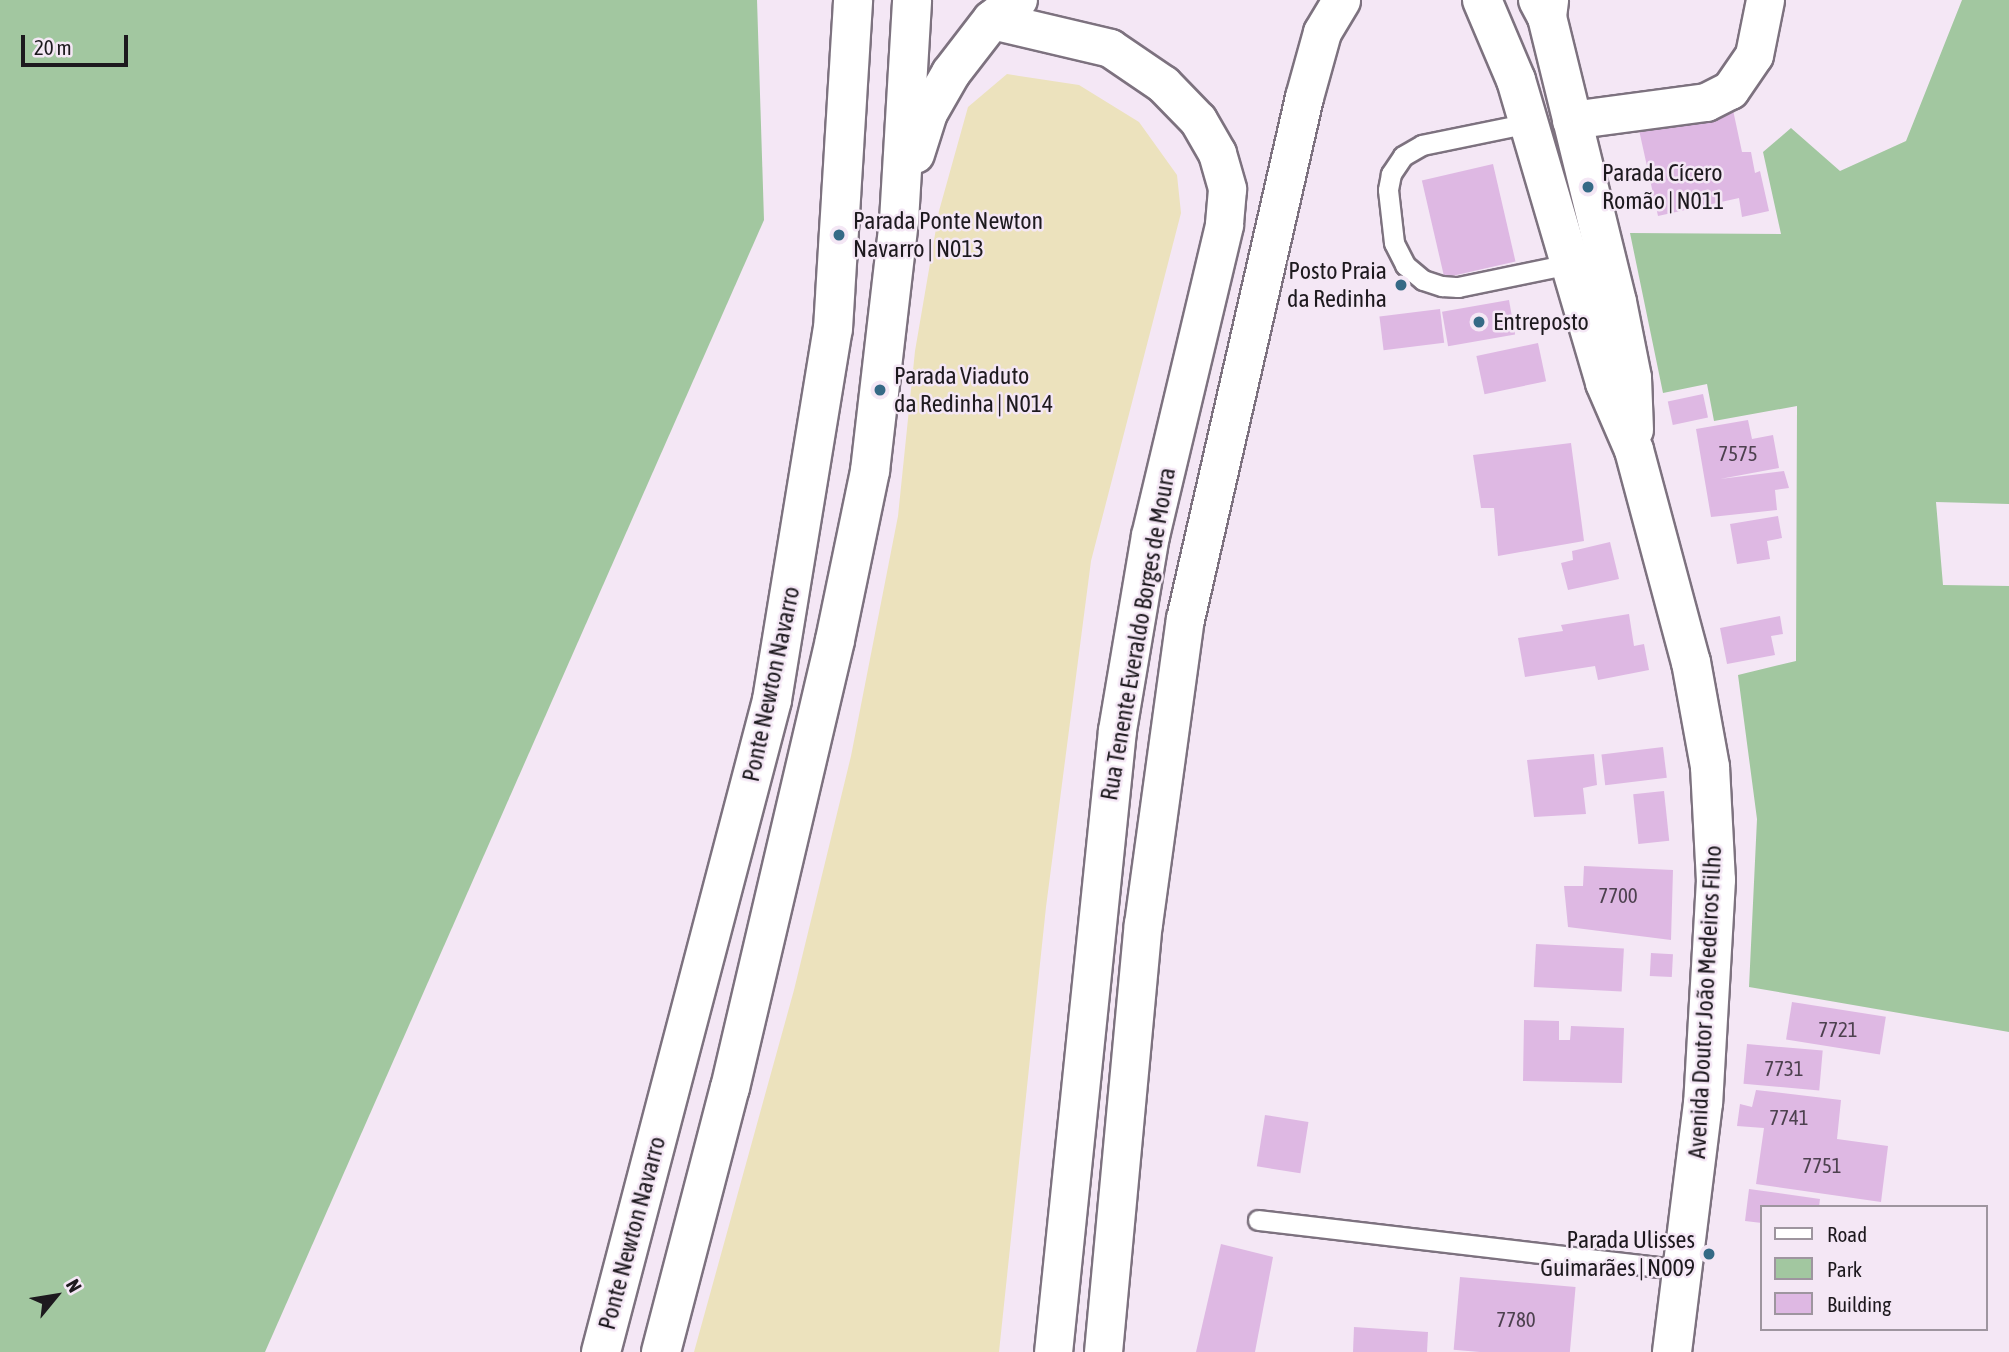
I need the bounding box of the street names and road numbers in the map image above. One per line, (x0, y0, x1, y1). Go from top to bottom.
street label: Rua Tenente Everaldo Borges de Moura (1095, 465, 1181, 803)
street label: Ponte Newton Navarro (736, 584, 806, 784)
street label: Avenida Doutor João Medeiros Filho (1682, 845, 1728, 1159)
street label: Ponte Newton Navarro (592, 1133, 672, 1333)

